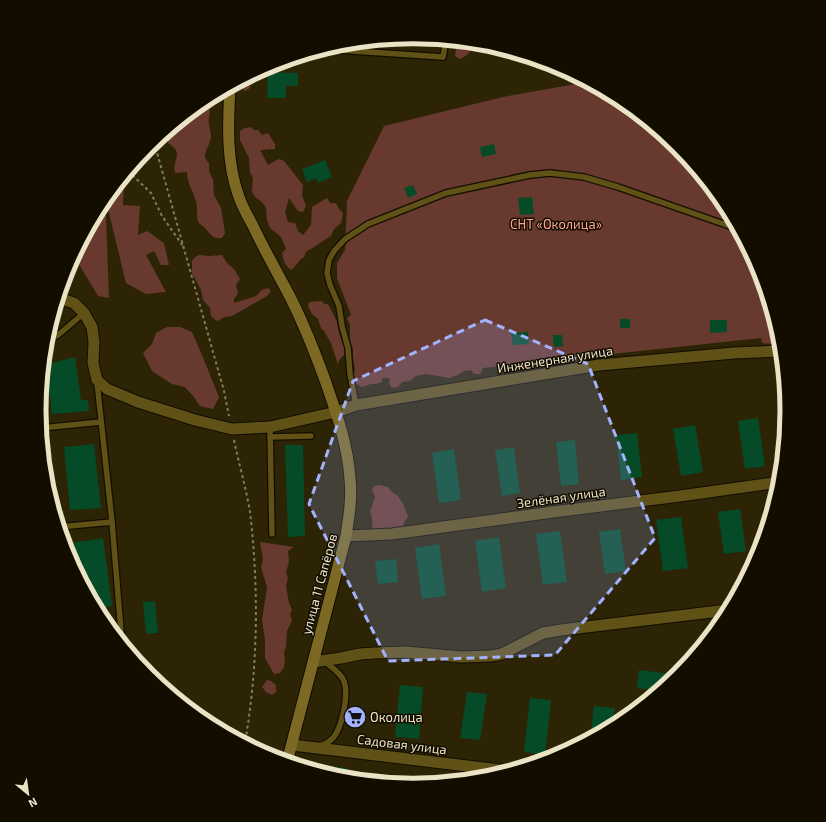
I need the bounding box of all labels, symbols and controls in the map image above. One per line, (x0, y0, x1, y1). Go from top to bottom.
park label: СНТ «Околица» (510, 216, 602, 232)
street label: Инженерная улица (496, 342, 614, 376)
street label: Зелёная улица (516, 483, 606, 511)
street label: улица 11 Сапёров (298, 532, 340, 636)
supermarket icon: Околица (342, 704, 368, 730)
place label: Околица (370, 709, 423, 725)
street label: Садовая улица (356, 731, 448, 757)
north arrow (8, 774, 48, 814)
text: N (26, 796, 40, 811)

